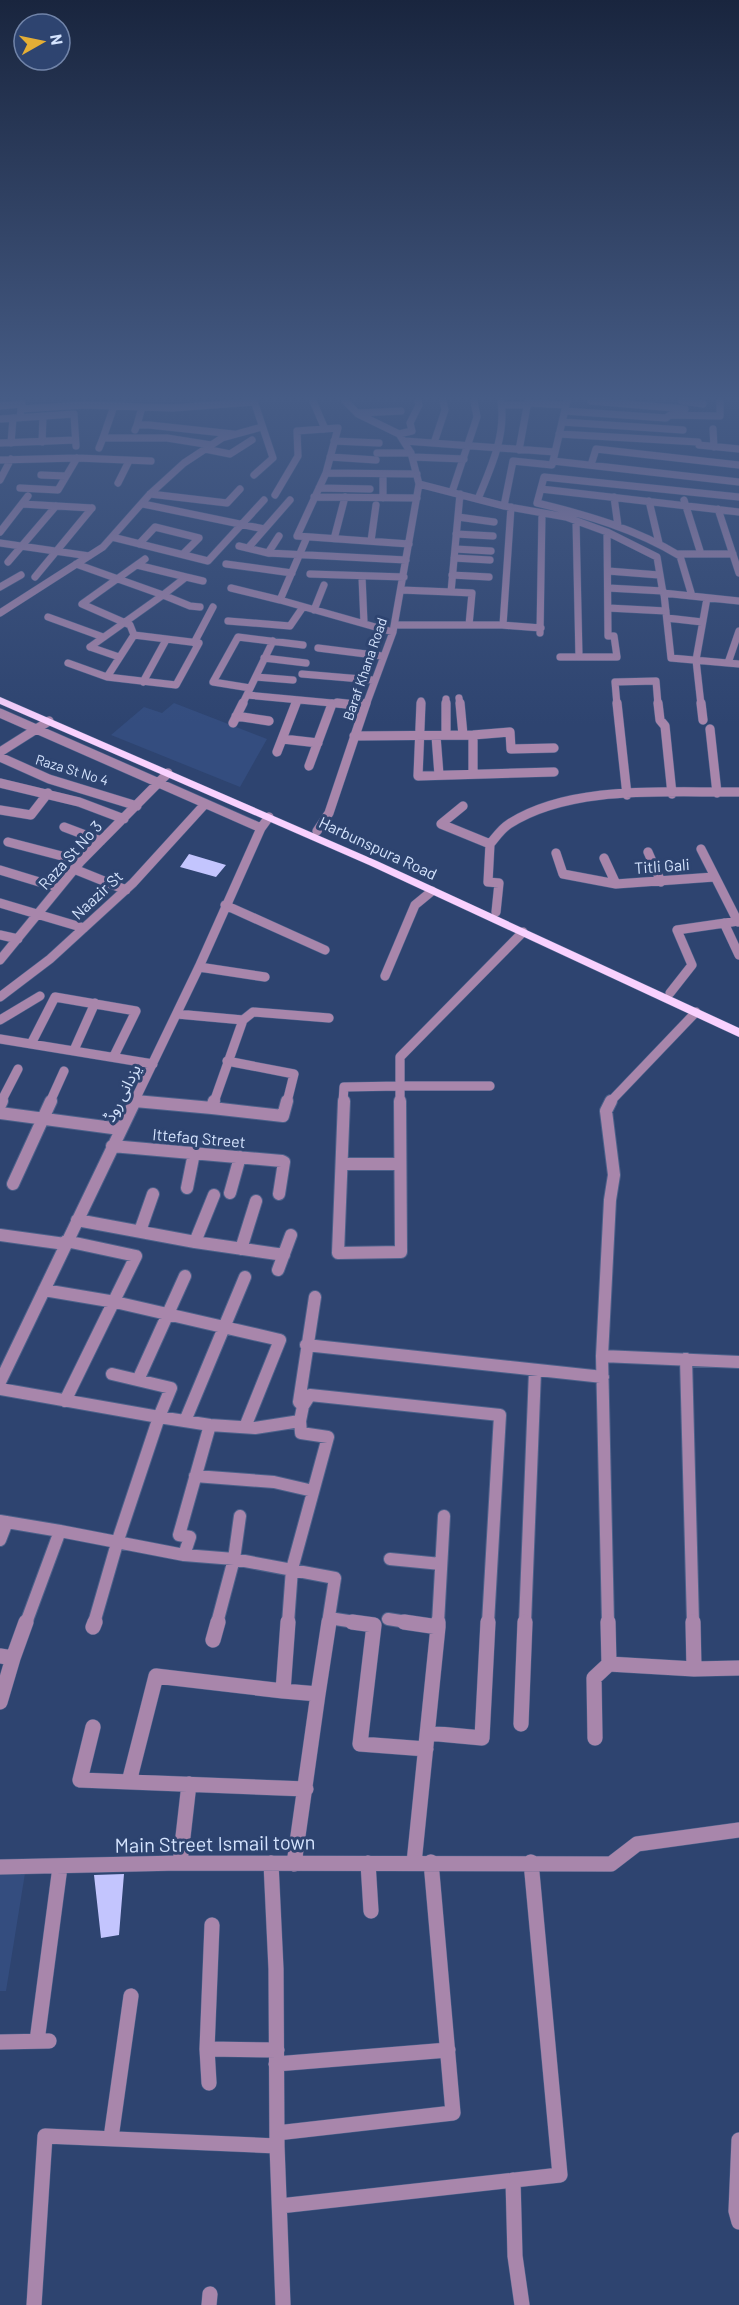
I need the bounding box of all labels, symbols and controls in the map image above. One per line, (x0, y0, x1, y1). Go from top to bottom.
north arrow (12, 12, 72, 72)
text: N (47, 33, 68, 46)
street label: Baraf Khana Road (339, 615, 390, 722)
street label: Raza St No 4 (34, 750, 111, 789)
street label: Harbunspura Road (316, 812, 440, 883)
street label: Raza St No 3 (34, 816, 105, 893)
street label: Titli Gali (634, 854, 690, 877)
street label: Naazir St (67, 866, 126, 923)
street label: یزدانی روڈ (99, 1061, 145, 1125)
street label: Ittefaq Street (152, 1124, 246, 1151)
street label: Main Street Ismail town (114, 1829, 316, 1857)

